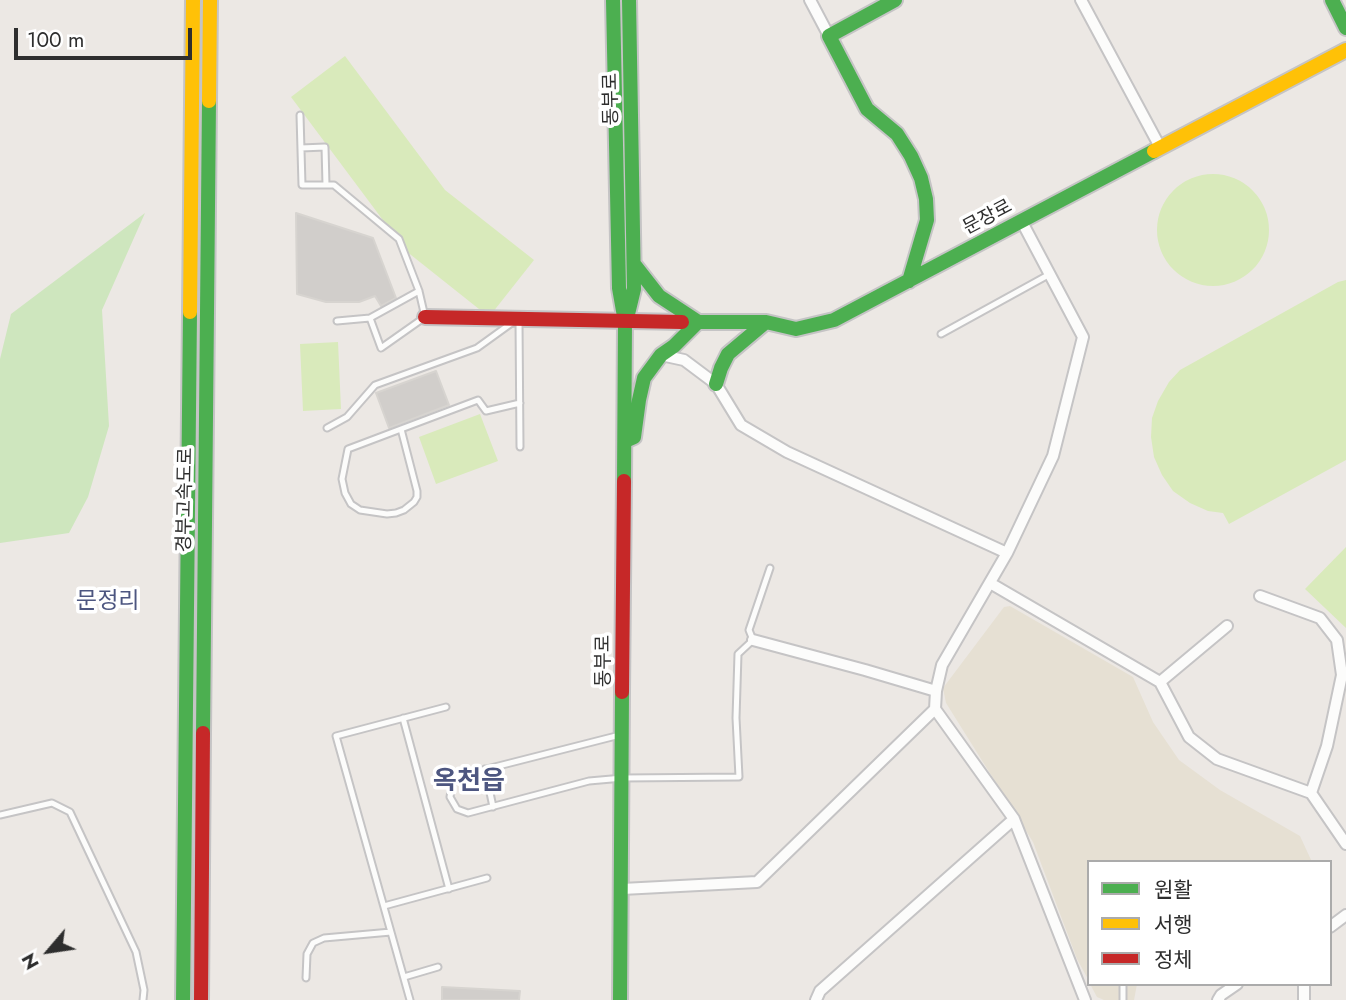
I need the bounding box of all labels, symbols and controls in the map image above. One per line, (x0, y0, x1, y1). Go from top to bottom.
scale bar (18, 14, 196, 58)
text: 100 m (27, 25, 84, 55)
street label: 동부로 (600, 73, 624, 125)
street label: 문장로 (959, 196, 1017, 240)
street label: 경부고속도로 (174, 447, 198, 553)
district label: 문정리 (76, 588, 140, 616)
street label: 동부로 (593, 635, 615, 687)
district label: 옥천읍 (433, 767, 505, 799)
legend (1087, 860, 1332, 986)
text: 원활 (1154, 875, 1193, 905)
text: 서행 (1154, 910, 1193, 940)
north arrow (14, 916, 84, 986)
text: 정체 (1154, 945, 1193, 975)
text: N (15, 948, 46, 975)

